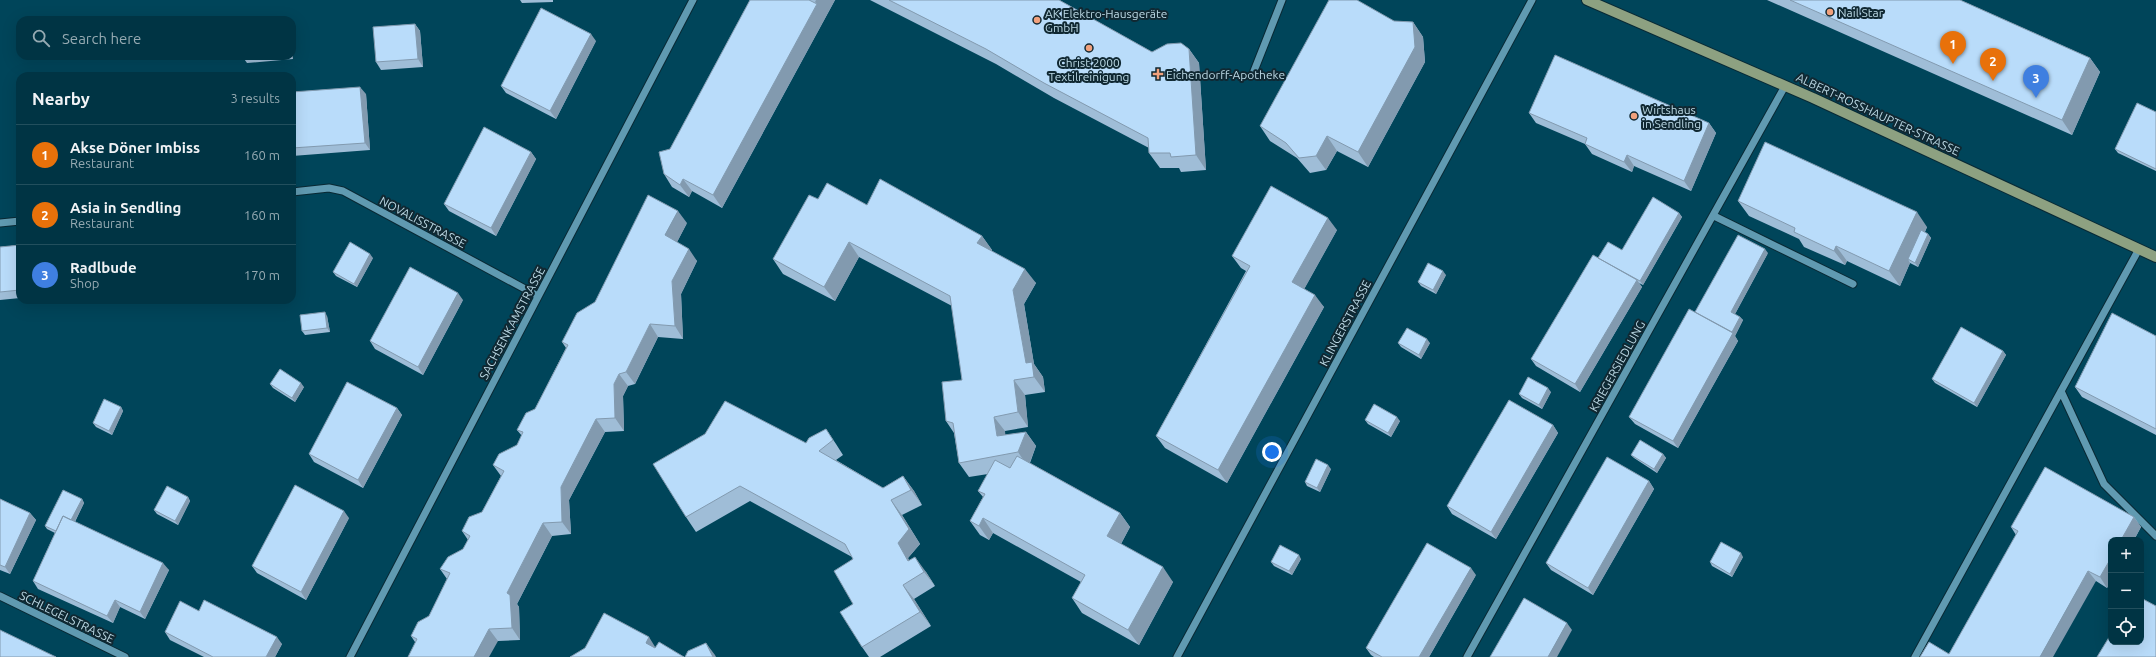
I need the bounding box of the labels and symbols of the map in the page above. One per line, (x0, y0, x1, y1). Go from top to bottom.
place label: Nail Star (1838, 6, 1884, 19)
place label: AK Elektro-Hausgeräte GmbH (1045, 7, 1167, 34)
marker: Nail Star (1825, 7, 1835, 17)
marker: AK Elektro-Hausgeräte GmbH (1032, 15, 1042, 25)
pin: 1 (1940, 31, 1966, 64)
marker: Christ 2000 Textilreinigung (1084, 43, 1094, 53)
pin: 2 (1980, 48, 2006, 81)
place label: Christ 2000 Textilreinigung (1049, 56, 1129, 83)
pin: 3 (2023, 65, 2049, 98)
place label: Eichendorff-Apotheke (1166, 68, 1285, 81)
marker: Eichendorff-Apotheke (1153, 69, 1163, 79)
street label: ALBERT-ROSSHAUPTER-STRASSE (1794, 70, 1962, 158)
place label: Wirtshaus in Sendling (1642, 103, 1701, 130)
marker: Wirtshaus in Sendling (1629, 111, 1639, 121)
street label: NOVALISSTRASSE (378, 194, 469, 250)
street label: SACHSENKAMSTRASSE (477, 264, 547, 381)
street label: KLINGERSTRASSE (1317, 278, 1373, 368)
street label: KRIEGERSIEDLUNG (1587, 318, 1647, 414)
your location (1262, 442, 1282, 462)
street label: SCHLEGELSTRASSE (18, 588, 117, 646)

